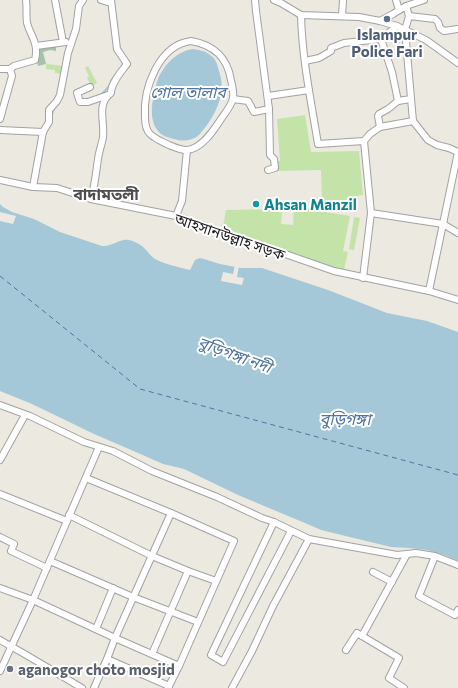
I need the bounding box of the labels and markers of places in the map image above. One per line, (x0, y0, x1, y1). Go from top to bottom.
marker: Islampur Police Fari (382, 14, 392, 24)
place label: Islampur Police Fari (351, 25, 423, 60)
place label: Ahsan Manzil (264, 195, 357, 213)
marker: Ahsan Manzil (251, 199, 261, 209)
place label: aganogor choto mosjid (18, 660, 175, 678)
marker: aganogor choto mosjid (5, 664, 15, 674)

